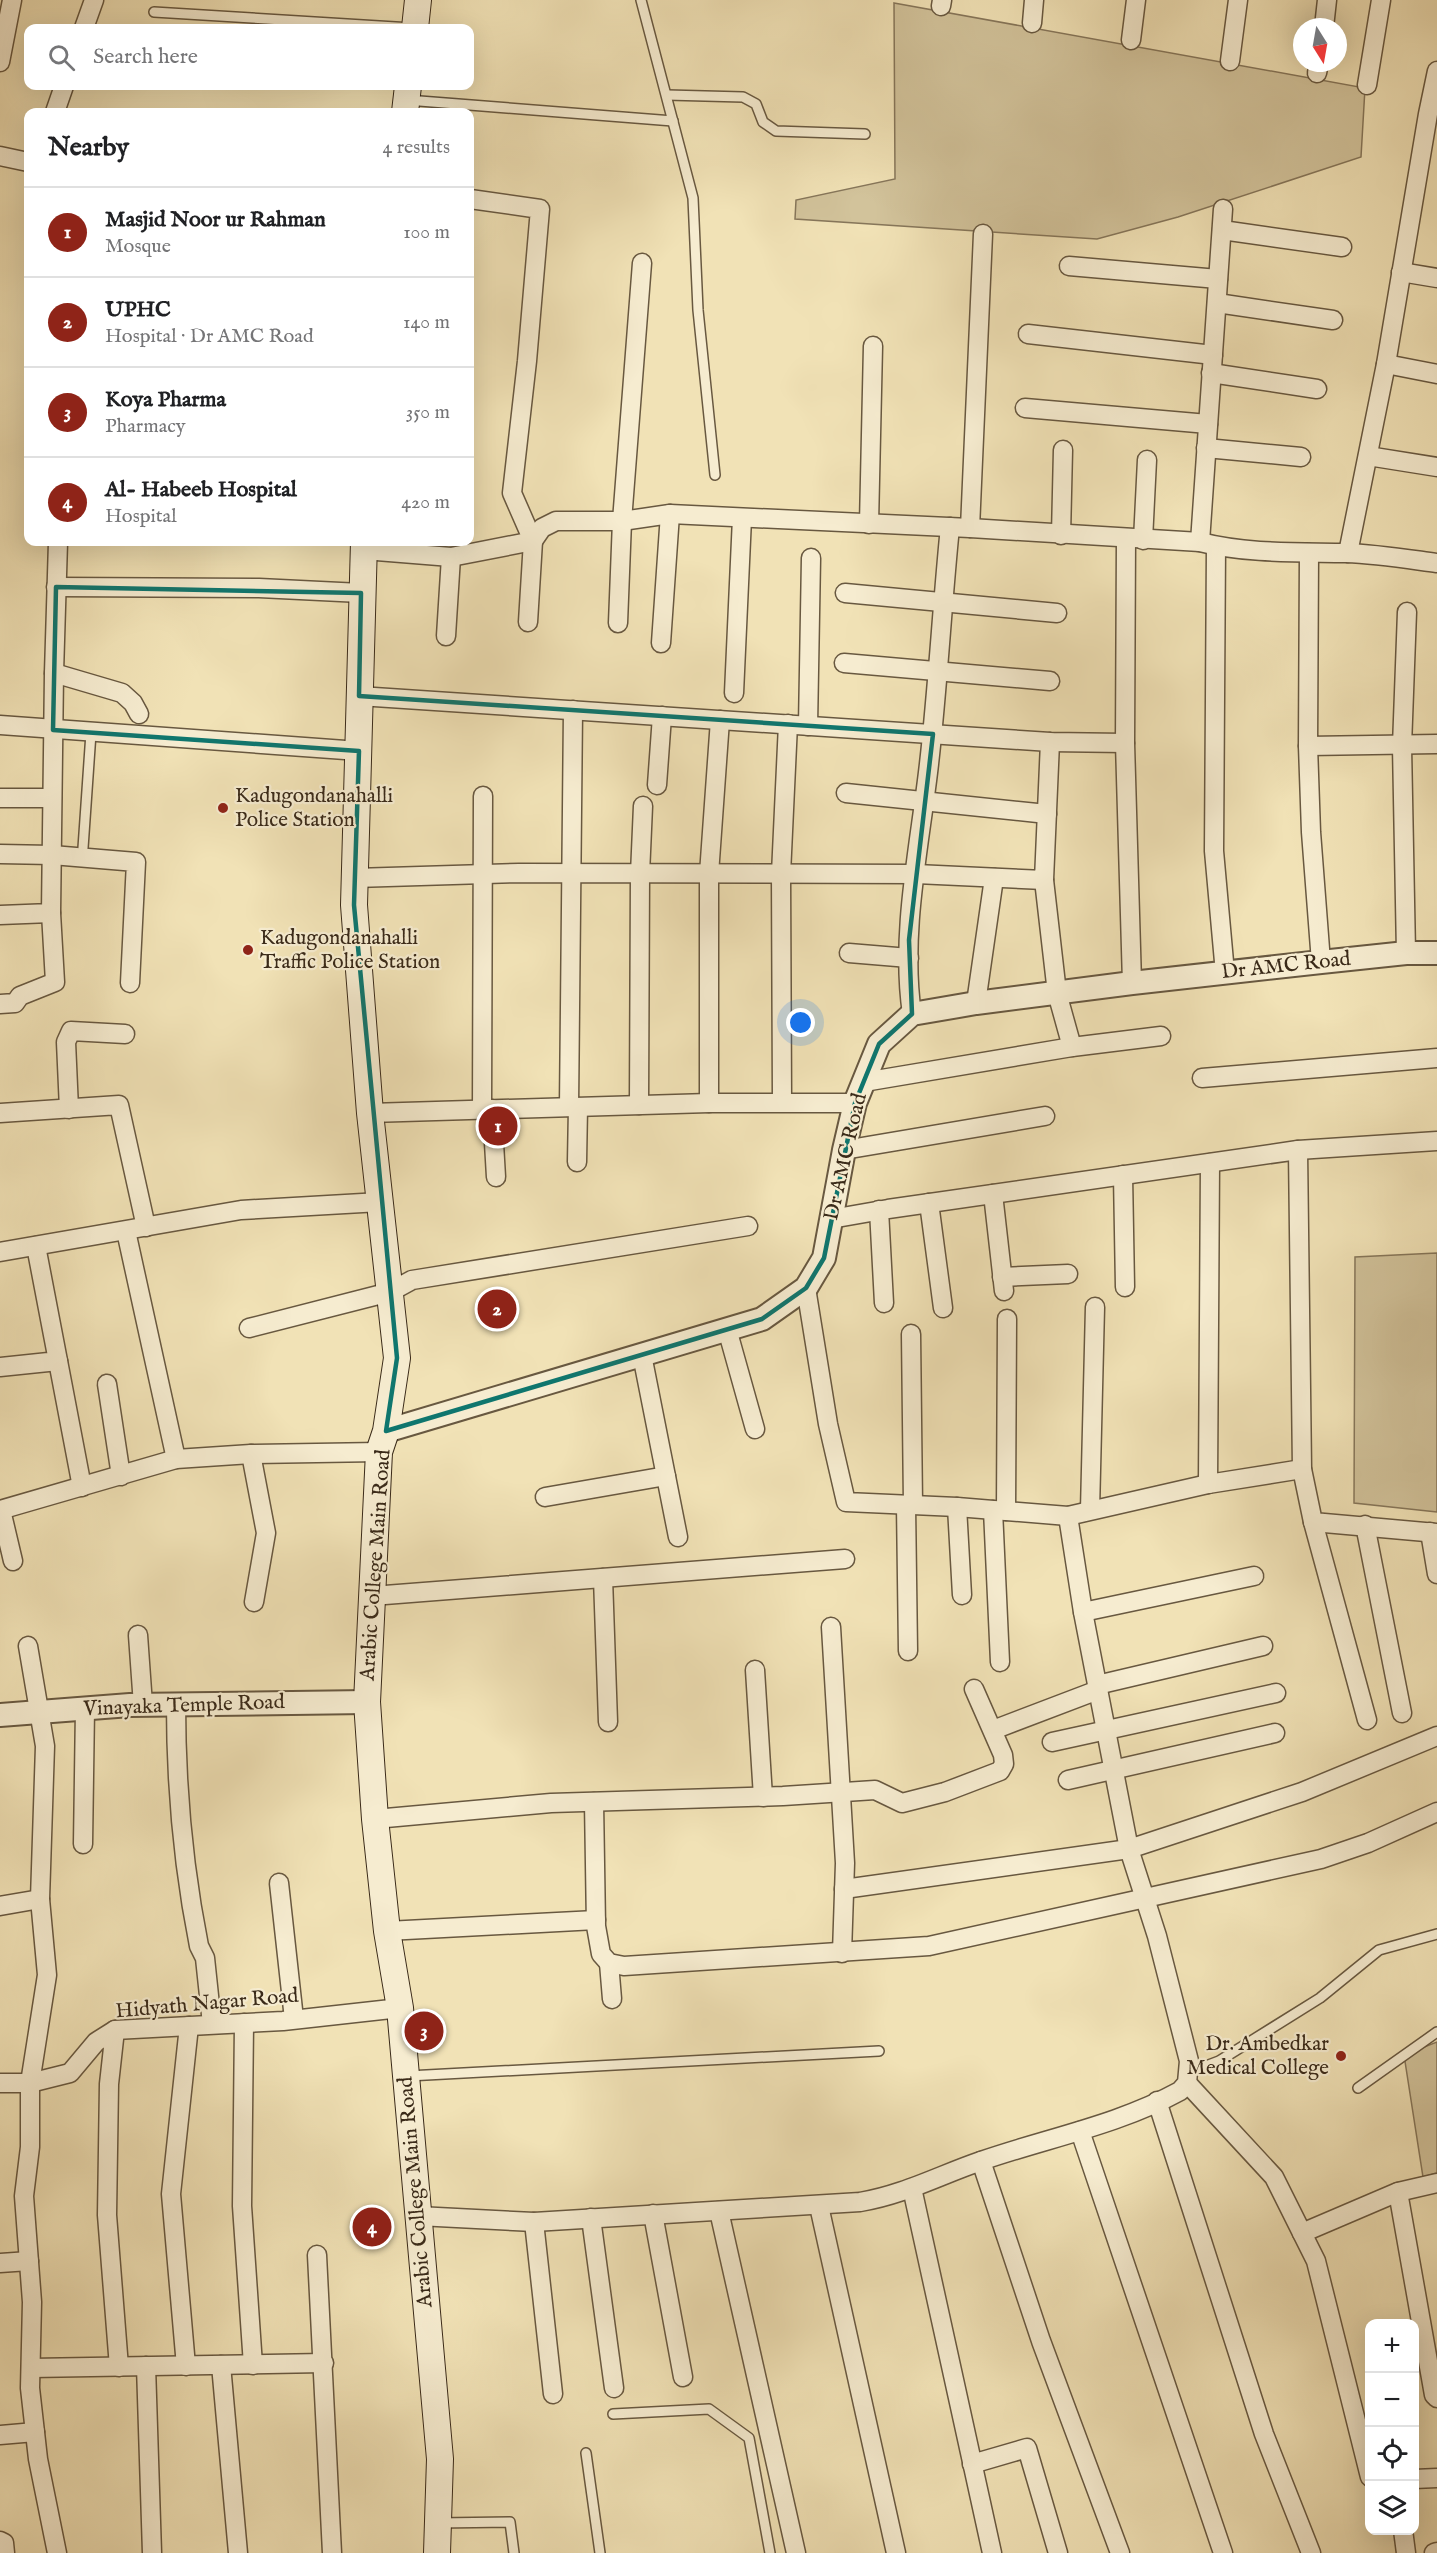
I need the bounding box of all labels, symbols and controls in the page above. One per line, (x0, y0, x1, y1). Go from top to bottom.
north arrow (1293, 18, 1347, 72)
search box (24, 24, 474, 90)
icon: search (45, 41, 78, 74)
text: Search here (93, 43, 198, 71)
text: Nearby (48, 131, 129, 164)
text: 4 results (383, 135, 450, 160)
text: Masjid Noor ur Rahman (105, 206, 326, 234)
text: 1 (64, 220, 71, 245)
text: 100 m (403, 220, 450, 245)
text: Mosque (105, 234, 171, 259)
text: UPHC (105, 296, 171, 324)
text: 2 (63, 310, 72, 335)
text: 140 m (403, 310, 450, 335)
text: Hospital · Dr AMC Road (105, 324, 314, 349)
text: Koya Pharma (105, 386, 226, 414)
text: 3 (64, 400, 71, 425)
text: 350 m (406, 400, 450, 425)
text: Pharmacy (105, 414, 186, 439)
text: Al- Habeeb Hospital (105, 476, 297, 504)
text: 4 (63, 490, 72, 515)
text: 420 m (401, 490, 450, 515)
text: Hospital (105, 504, 177, 529)
place label: Kadugondanahalli Police Station (235, 783, 393, 834)
marker: Kadugondanahalli Police Station (216, 801, 230, 815)
place label: Kadugondanahalli Traffic Police Station (260, 925, 440, 976)
marker: Kadugondanahalli Traffic Police Station (241, 943, 255, 957)
street label: Dr AMC Road (1220, 946, 1353, 986)
your location (786, 1008, 815, 1037)
street label: Dr AMC Road (818, 1090, 874, 1223)
pin: 1 (478, 1104, 518, 1148)
pin: 2 (478, 1286, 516, 1332)
street label: Arabic College Main Road (354, 1448, 398, 1683)
street label: Vinayaka Temple Road (82, 1689, 286, 1723)
street label: Hidyath Nagar Road (114, 1982, 301, 2025)
pin: 3 (404, 2008, 444, 2054)
place label: Dr. Ambedkar Medical College (1186, 2031, 1329, 2082)
marker: Dr. Ambedkar Medical College (1334, 2049, 1348, 2063)
street label: Arabic College Main Road (392, 2075, 440, 2310)
pin: 4 (352, 2204, 392, 2250)
map controls (1365, 2319, 1419, 2535)
button: + (1365, 2319, 1419, 2373)
button: − (1365, 2373, 1419, 2427)
button: locate (1365, 2427, 1419, 2481)
button: layers (1365, 2481, 1419, 2535)

